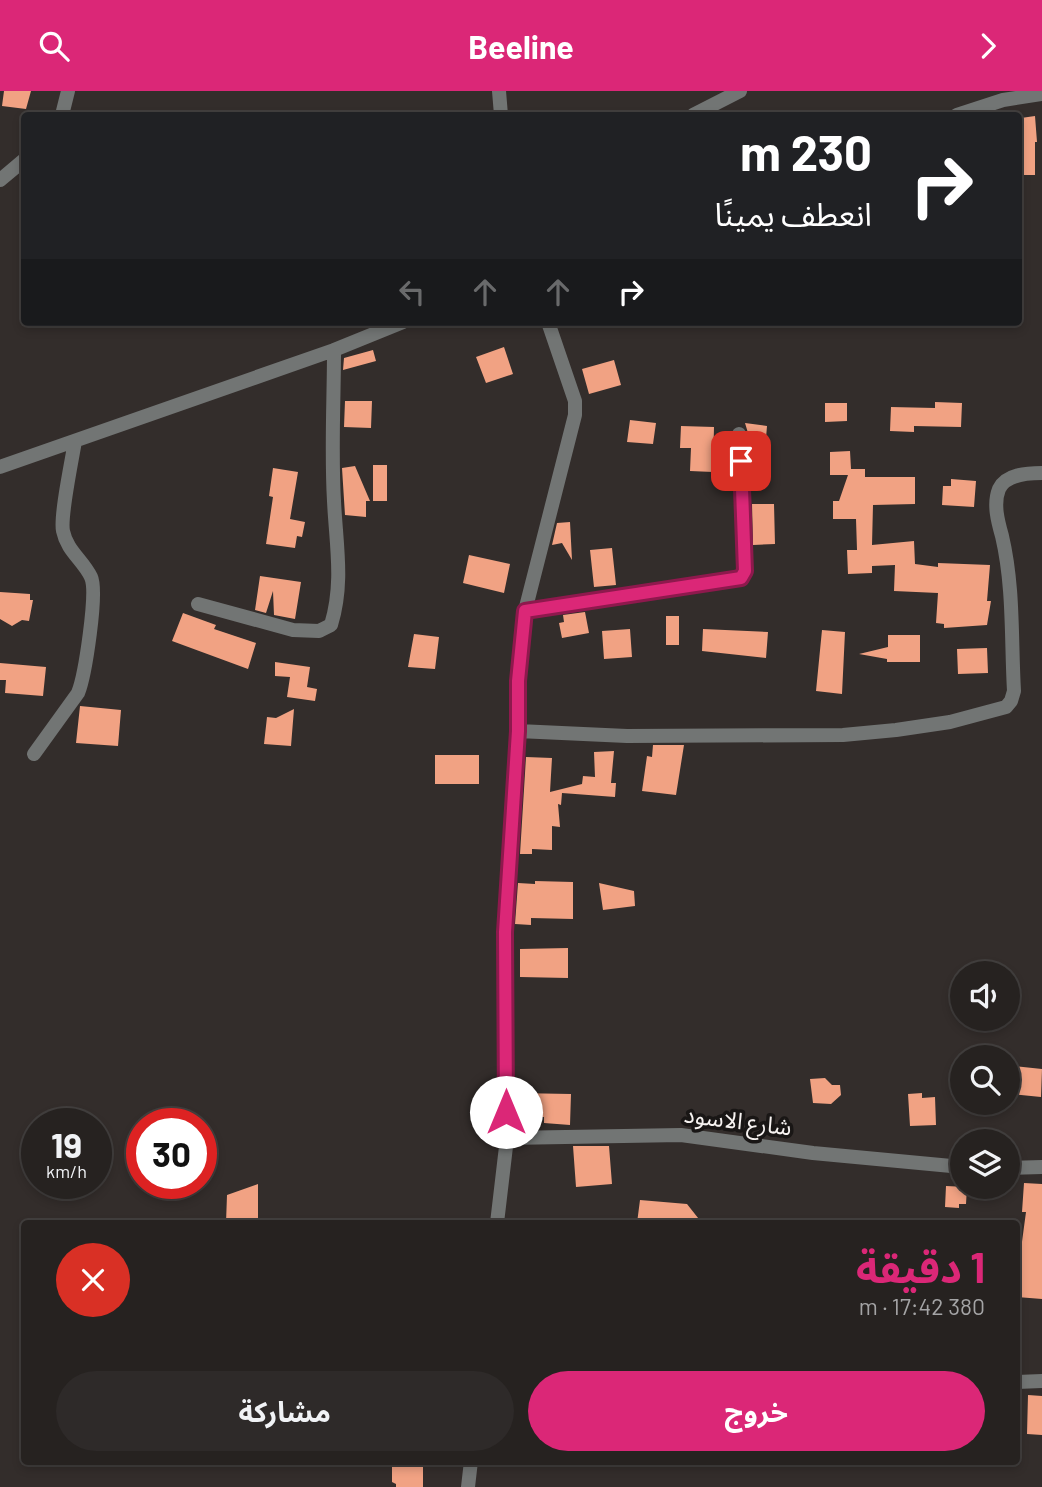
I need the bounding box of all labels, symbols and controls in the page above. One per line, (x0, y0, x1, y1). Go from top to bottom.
icon: search (35, 27, 73, 65)
text: Beeline (468, 27, 574, 65)
icon: forward (969, 27, 1007, 65)
text: 230 m (740, 122, 872, 181)
icon: right (896, 140, 987, 231)
text: انعطف يمينًا (715, 194, 872, 232)
icon: left (393, 273, 431, 311)
icon: ahead (466, 273, 504, 311)
icon: ahead (539, 273, 577, 311)
icon: right (612, 273, 650, 311)
pin (711, 431, 771, 491)
icon: arrive (722, 442, 760, 480)
map controls (950, 961, 1020, 1199)
button: sound (950, 961, 1020, 1031)
button: search (950, 1045, 1020, 1115)
position arrow (469, 1075, 543, 1149)
street label: شارع الاسود (682, 1100, 794, 1144)
speed limit sign: 30 (126, 1108, 217, 1199)
text: 19 (51, 1123, 82, 1165)
button: layers (950, 1129, 1020, 1199)
text: km/h (46, 1160, 87, 1182)
text: 1 دقيقة (856, 1241, 985, 1291)
button: close (56, 1243, 130, 1317)
text: 380 m · 17:42 (859, 1292, 985, 1320)
button: مشاركة (56, 1371, 514, 1451)
button: خروج (528, 1371, 985, 1451)

